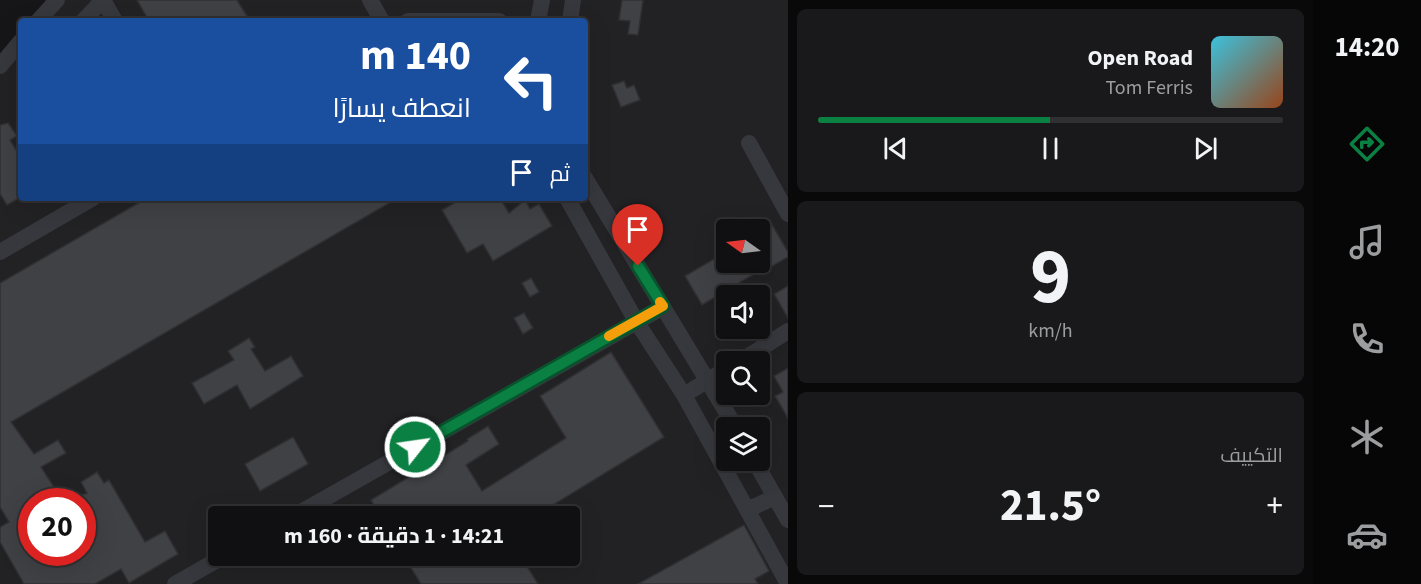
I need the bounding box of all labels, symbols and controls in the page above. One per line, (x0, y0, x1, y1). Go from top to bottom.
text: 140 m (360, 26, 471, 86)
text: 14:20 (1334, 28, 1400, 67)
icon: left (492, 42, 570, 120)
text: Open Road (1088, 42, 1193, 74)
text: Tom Ferris (1105, 74, 1193, 102)
text: انعطف يسارًا (332, 89, 471, 128)
icon: directions (1346, 123, 1388, 165)
icon: previous (879, 132, 912, 165)
icon: pause (1034, 132, 1067, 165)
icon: next (1189, 132, 1222, 165)
icon: arrive (505, 156, 538, 189)
text: ثم (550, 158, 570, 190)
pin (612, 204, 663, 266)
icon: arrive (621, 213, 654, 246)
north arrow (716, 219, 770, 273)
map controls (716, 219, 770, 471)
icon: music (1346, 221, 1388, 263)
text: 9 (1030, 222, 1071, 333)
button: sound (716, 285, 770, 339)
text: km/h (1028, 317, 1073, 345)
icon: phone (1346, 318, 1388, 360)
button: search (716, 351, 770, 405)
position arrow (383, 415, 447, 479)
icon: climate (1346, 416, 1388, 458)
button: layers (716, 417, 770, 471)
text: التكييف (1220, 442, 1283, 470)
text: 21.5° (1000, 474, 1101, 538)
text: − (818, 483, 834, 530)
text: + (1267, 483, 1283, 530)
speed limit sign: 20 (18, 488, 96, 566)
icon: car (1346, 514, 1388, 556)
text: 14:21 · 1 دقيقة · 160 m (284, 520, 504, 552)

